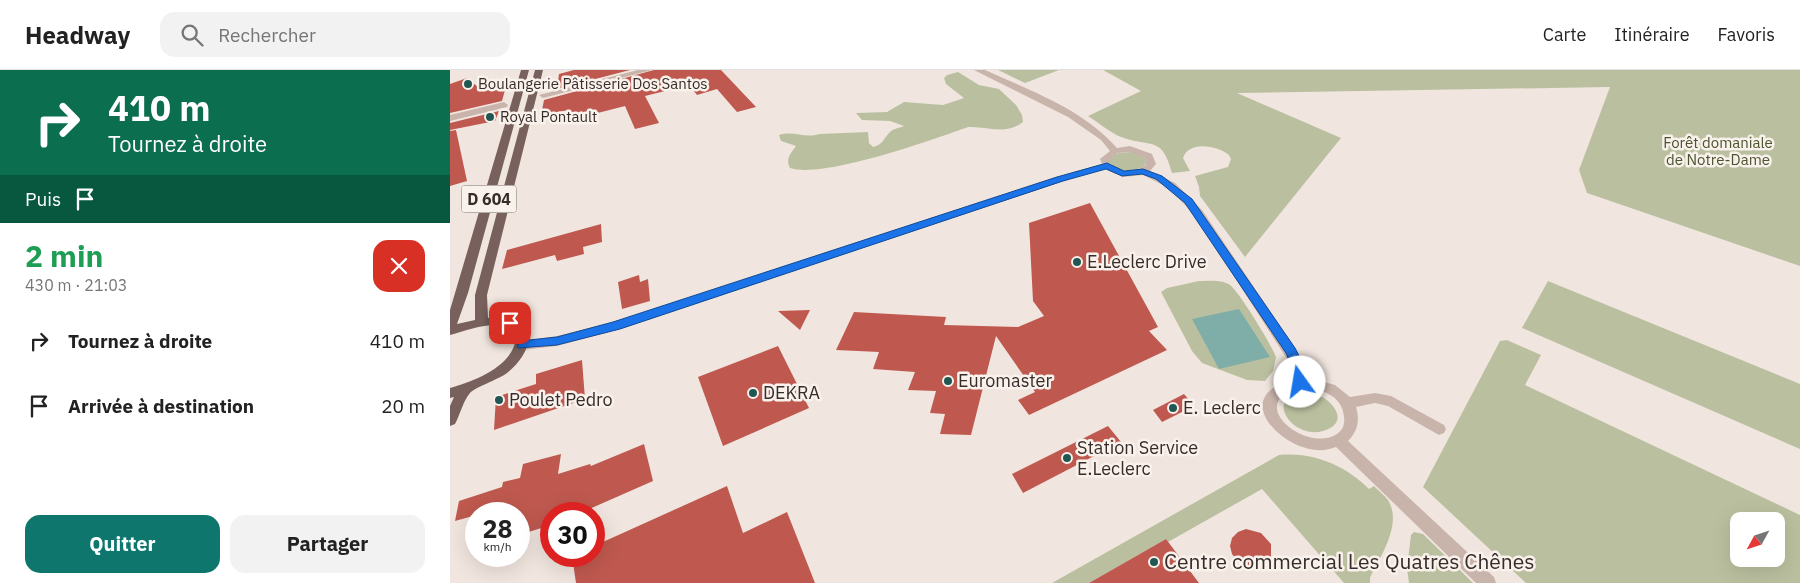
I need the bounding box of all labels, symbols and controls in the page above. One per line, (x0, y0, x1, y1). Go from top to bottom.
search box (160, 12, 510, 57)
text: Headway (25, 19, 130, 51)
icon: search (178, 21, 206, 49)
text: Rechercher (218, 23, 316, 47)
text: Carte (1543, 23, 1586, 46)
text: Itinéraire (1614, 23, 1690, 46)
text: Favoris (1718, 23, 1775, 46)
place label: Boulangerie Pâtisserie Dos Santos (478, 74, 708, 93)
marker: Boulangerie Pâtisserie Dos Santos (462, 78, 474, 90)
text: 410 m (108, 85, 211, 131)
icon: right (25, 90, 90, 155)
place label: Royal Pontault (500, 107, 597, 126)
marker: Royal Pontault (484, 111, 496, 123)
text: Tournez à droite (108, 129, 267, 158)
park label: Forêt domaniale de Notre-Dame (1663, 133, 1773, 169)
icon: arrive (71, 185, 99, 213)
road number: D 604 (462, 186, 516, 212)
text: Puis (25, 187, 61, 211)
text: 2 min (25, 236, 103, 275)
button: close (373, 240, 425, 292)
place label: E.Leclerc Drive (1087, 250, 1207, 273)
marker: E.Leclerc Drive (1071, 256, 1083, 268)
text: 430 m · 21:03 (25, 275, 127, 295)
pin (489, 302, 531, 344)
icon: arrive (496, 309, 524, 337)
icon: right (25, 327, 53, 355)
text: Tournez à droite (68, 329, 212, 353)
text: 410 m (370, 329, 425, 353)
position arrow (1273, 355, 1325, 407)
place label: Euromaster (958, 369, 1052, 392)
marker: Euromaster (942, 375, 954, 387)
place label: DEKRA (763, 381, 821, 404)
marker: DEKRA (747, 387, 759, 399)
place label: Poulet Pedro (509, 388, 613, 411)
icon: arrive (25, 392, 53, 420)
text: Arrivée à destination (68, 394, 254, 418)
text: 20 m (381, 394, 425, 418)
marker: Poulet Pedro (493, 394, 505, 406)
place label: E. Leclerc (1183, 396, 1261, 419)
marker: E. Leclerc (1167, 402, 1179, 414)
place label: Station Service E.Leclerc (1077, 436, 1198, 480)
marker: Station Service E.Leclerc (1061, 452, 1073, 464)
speed limit sign: 30 (540, 502, 605, 567)
text: 28 (482, 512, 513, 545)
north arrow (1730, 512, 1785, 568)
map controls (1730, 512, 1785, 567)
button: Quitter (25, 515, 220, 573)
button: Partager (230, 515, 425, 573)
text: km/h (483, 539, 512, 554)
place label: Centre commercial Les Quatres Chênes (1164, 547, 1535, 575)
marker: Centre commercial Les Quatres Chênes (1148, 556, 1160, 568)

